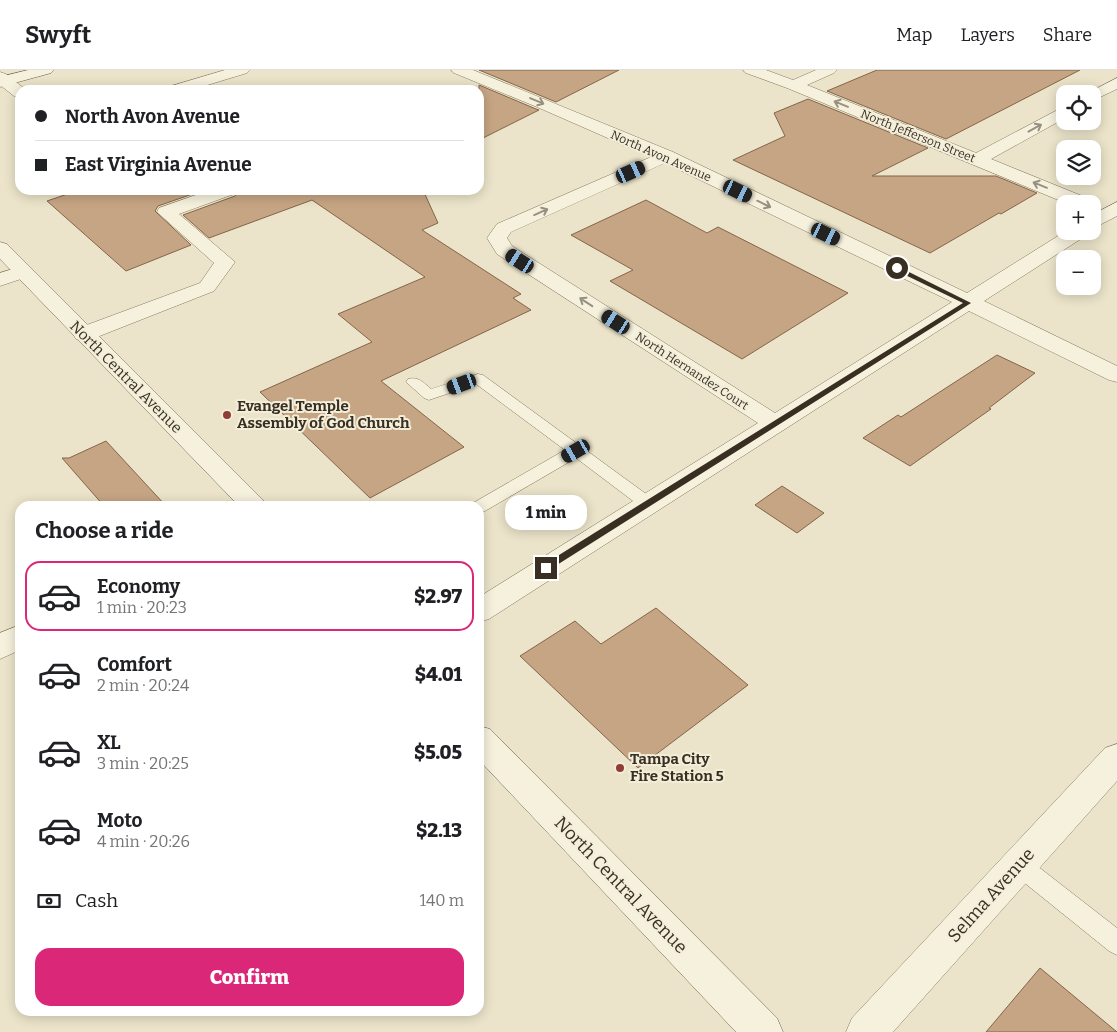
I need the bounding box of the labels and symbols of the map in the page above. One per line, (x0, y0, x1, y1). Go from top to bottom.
one-way arrow (529, 96, 544, 106)
one-way arrow (834, 99, 849, 109)
street label: North Jefferson Street (859, 107, 978, 166)
one-way arrow (1027, 123, 1042, 132)
street label: North Avon Avenue (608, 127, 714, 185)
car (614, 159, 647, 185)
car (721, 178, 754, 204)
one-way arrow (1033, 180, 1048, 190)
one-way arrow (757, 199, 772, 209)
one-way arrow (533, 207, 548, 216)
car (809, 221, 842, 247)
car (503, 247, 536, 275)
route start (886, 257, 908, 279)
one-way arrow (579, 297, 593, 307)
car (599, 308, 632, 336)
street label: North Central Avenue (66, 317, 186, 437)
street label: North Hernandez Court (633, 329, 752, 413)
car (445, 372, 478, 396)
place label: Evangel Temple Assembly of God Church (237, 397, 410, 432)
marker: Evangel Temple Assembly of God Church (221, 409, 233, 421)
car (559, 437, 592, 465)
callout: 1 min (505, 496, 587, 530)
route end (535, 557, 557, 579)
place label: Tampa City Fire Station 5 (630, 750, 724, 785)
marker: Tampa City Fire Station 5 (614, 762, 626, 774)
street label: North Central Avenue (550, 812, 692, 958)
street label: Selma Avenue (943, 843, 1039, 947)

